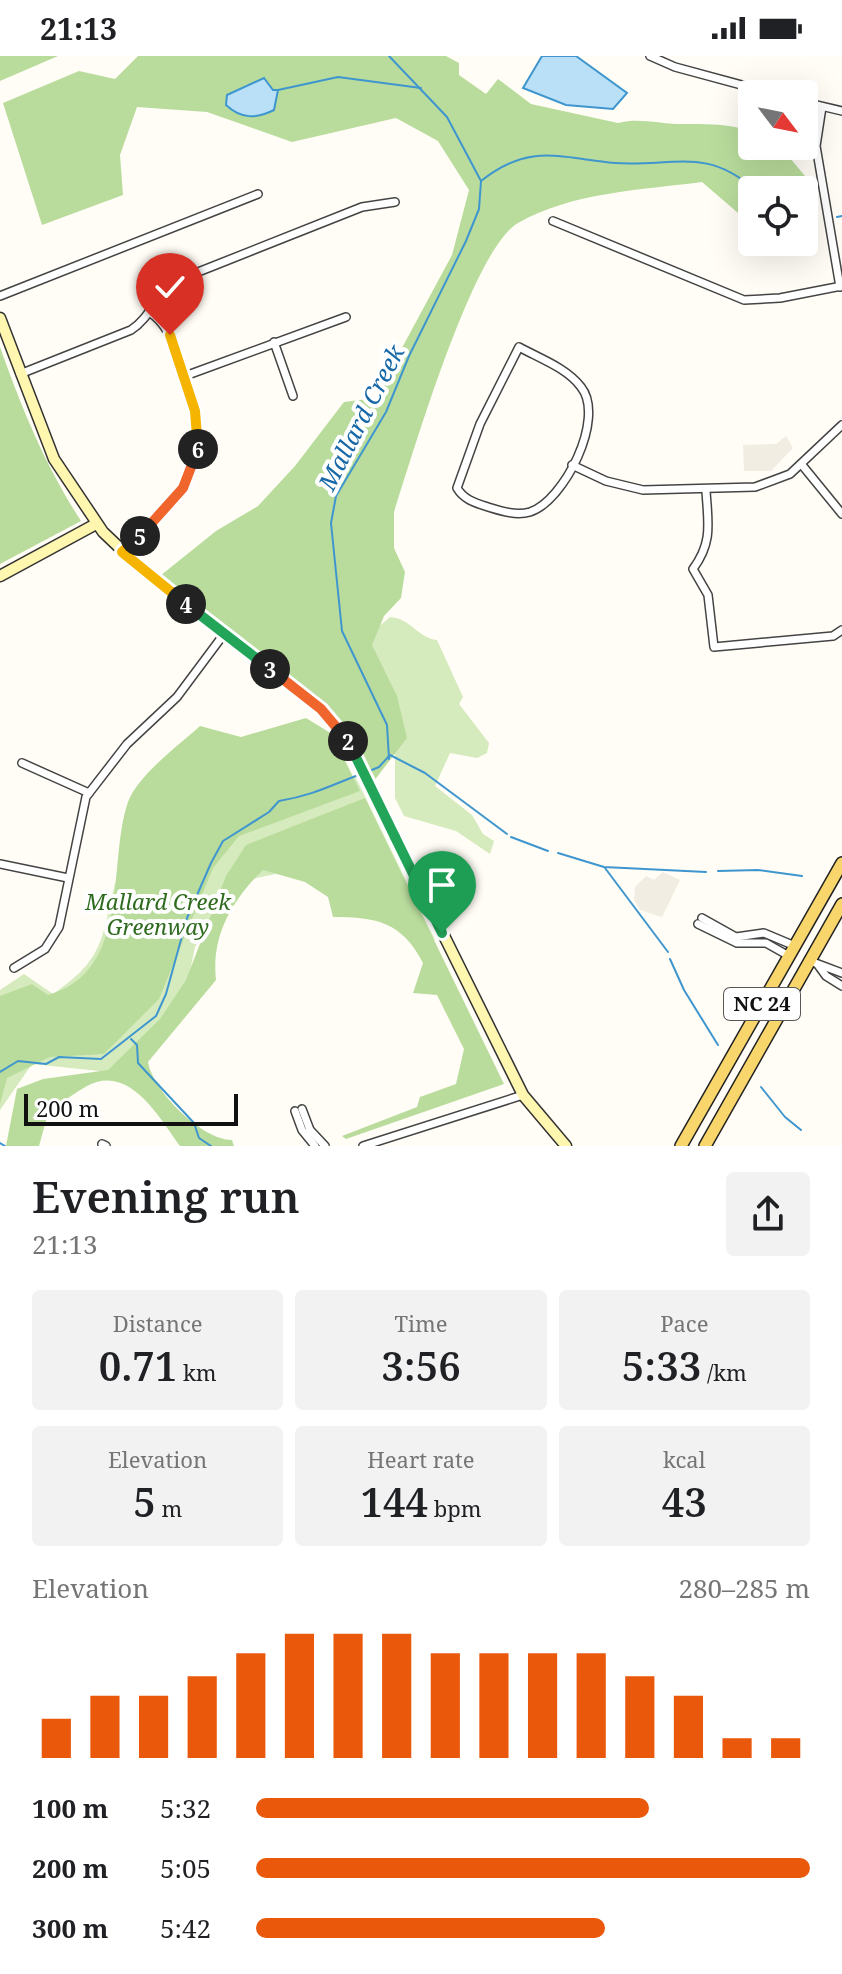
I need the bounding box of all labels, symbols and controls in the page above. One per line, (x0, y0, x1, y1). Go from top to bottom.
text: 21:13 (40, 8, 117, 49)
north arrow (738, 80, 818, 160)
map controls (738, 80, 818, 256)
button: locate (738, 176, 818, 256)
pin (136, 253, 204, 335)
icon: check (148, 265, 192, 309)
water label: Mallard Creek (309, 338, 412, 496)
pin: 6 (178, 429, 218, 469)
text: 6 (192, 434, 204, 464)
pin: 5 (120, 516, 160, 556)
text: 5 (134, 521, 146, 551)
pin: 4 (166, 584, 206, 624)
text: 4 (180, 589, 192, 619)
pin: 3 (250, 649, 290, 689)
text: 3 (264, 654, 276, 684)
pin: 2 (328, 721, 368, 761)
text: 2 (342, 726, 354, 756)
pin (408, 851, 476, 933)
icon: arrive (420, 863, 464, 907)
park label: Mallard Creek Greenway (84, 886, 232, 941)
road number: NC 24 (724, 988, 800, 1020)
scale bar (24, 1090, 238, 1126)
text: 200 m (36, 1093, 99, 1123)
text: Evening run (32, 1166, 300, 1226)
button: share (726, 1172, 810, 1256)
text: 21:13 (32, 1226, 98, 1262)
text: Distance (113, 1308, 203, 1338)
text: Time (394, 1308, 448, 1338)
text: Pace (660, 1308, 708, 1338)
text: 0.71 (99, 1338, 177, 1393)
text: 3:56 (381, 1338, 461, 1393)
text: 5:33 (622, 1338, 701, 1393)
text: km (177, 1357, 217, 1387)
text: /km (701, 1357, 747, 1387)
text: Elevation (108, 1444, 207, 1474)
text: Heart rate (367, 1444, 475, 1474)
text: kcal (663, 1444, 706, 1474)
text: 5 (133, 1474, 156, 1529)
text: 144 (360, 1474, 428, 1529)
text: 43 (662, 1474, 707, 1529)
text: m (156, 1493, 182, 1523)
text: bpm (428, 1493, 482, 1523)
text: Elevation (32, 1570, 149, 1606)
text: 280–285 m (678, 1570, 810, 1606)
text: 100 m (32, 1790, 108, 1826)
text: 5:32 (160, 1790, 211, 1826)
text: 200 m (32, 1850, 108, 1886)
text: 5:05 (160, 1850, 211, 1886)
text: 300 m (32, 1910, 108, 1946)
text: 5:42 (160, 1910, 211, 1946)

